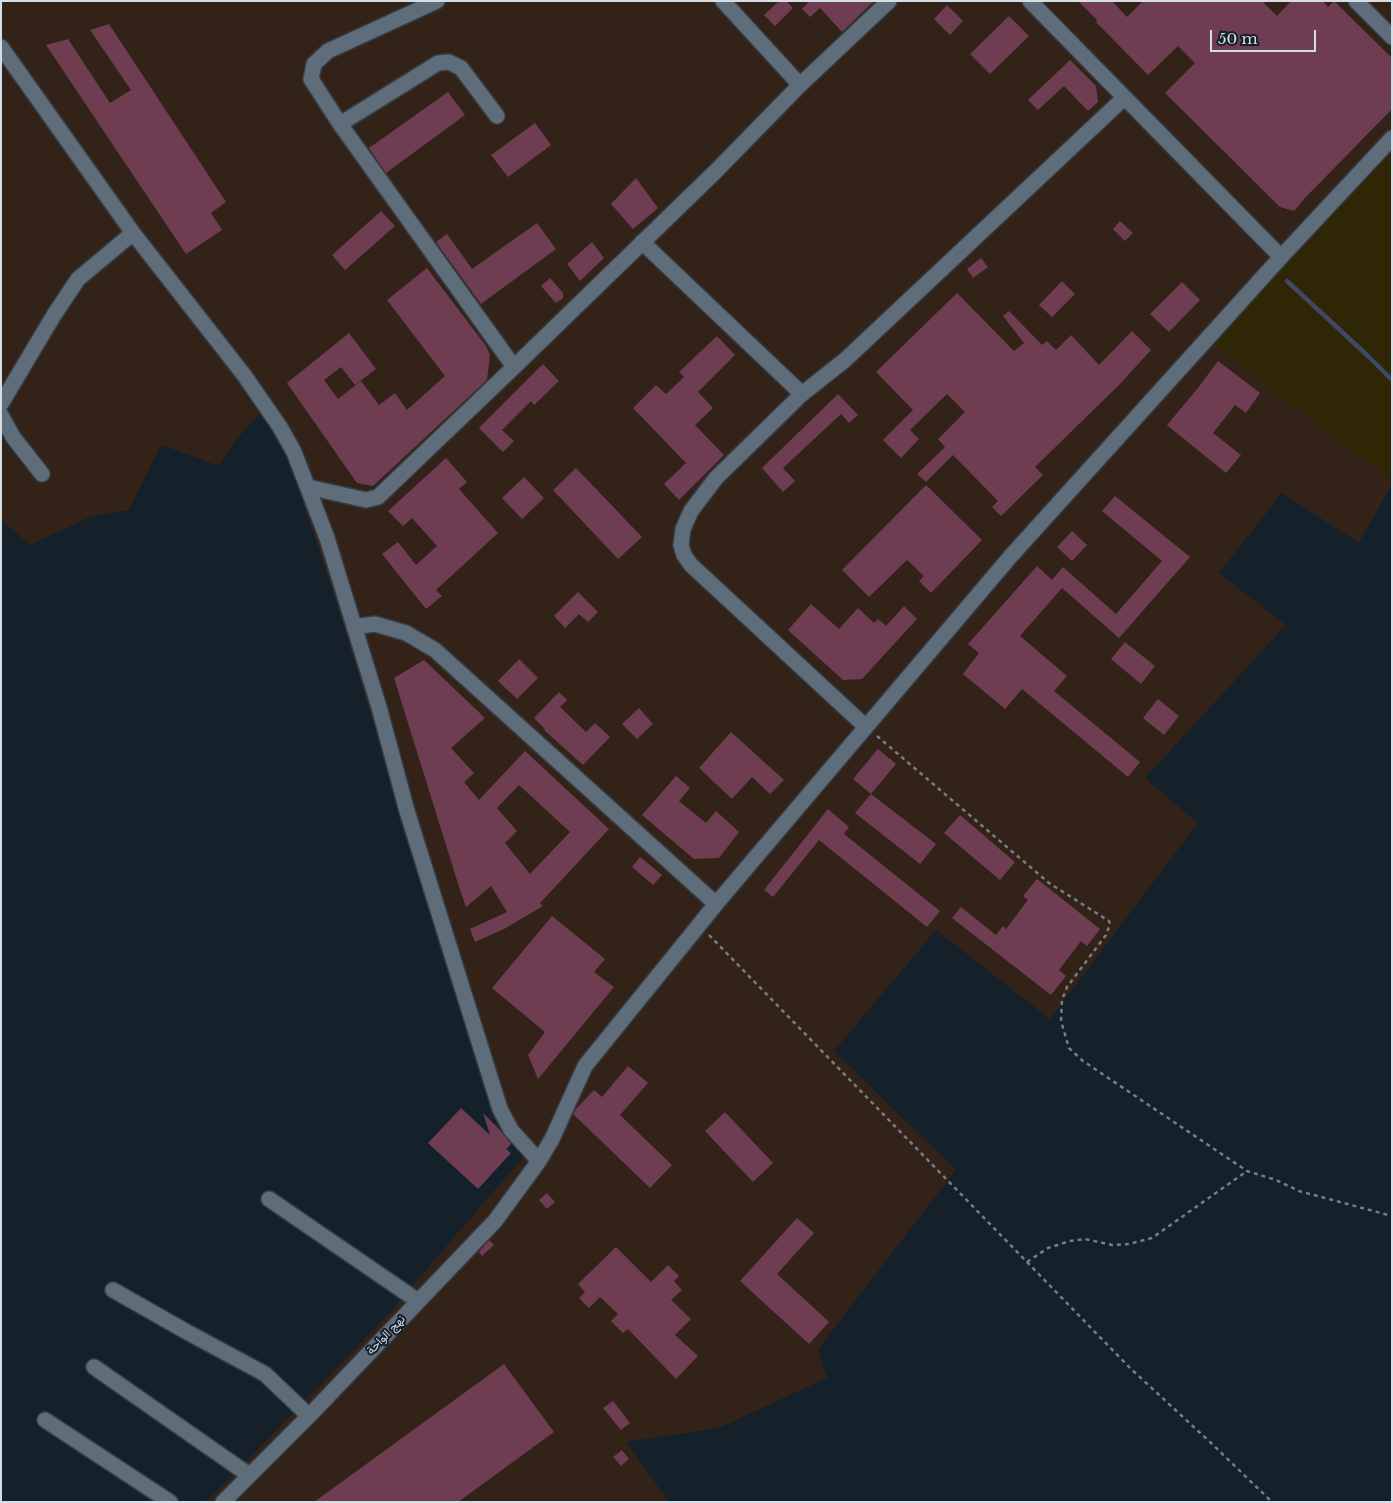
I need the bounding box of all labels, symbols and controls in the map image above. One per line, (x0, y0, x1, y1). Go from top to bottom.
scale bar (1213, 20, 1319, 52)
text: 50 m (1218, 29, 1258, 48)
street label: نهج الواحة (364, 1312, 408, 1358)

